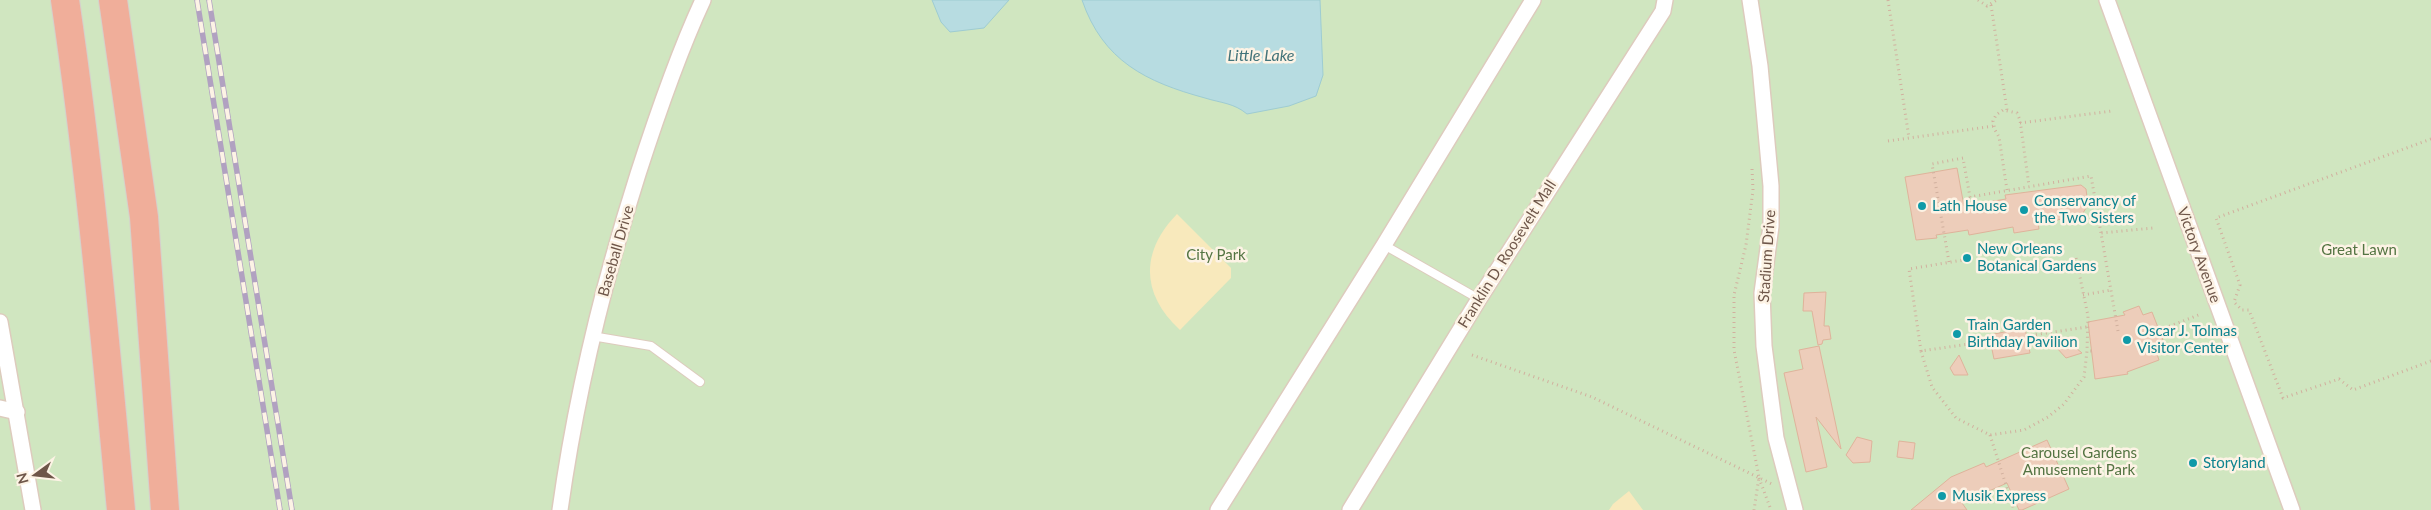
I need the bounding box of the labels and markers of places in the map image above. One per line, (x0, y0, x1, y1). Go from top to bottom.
place label: Conservancy of the Two Sisters (2034, 191, 2137, 226)
place label: Lath House (1932, 196, 2007, 214)
marker: Lath House (1916, 200, 1928, 212)
marker: Conservancy of the Two Sisters (2018, 204, 2030, 216)
place label: New Orleans Botanical Gardens (1977, 239, 2096, 274)
marker: New Orleans Botanical Gardens (1961, 252, 1973, 264)
place label: Train Garden Birthday Pavilion (1967, 315, 2078, 350)
place label: Oscar J. Tolmas Visitor Center (2137, 321, 2237, 356)
marker: Train Garden Birthday Pavilion (1951, 328, 1963, 340)
marker: Oscar J. Tolmas Visitor Center (2121, 334, 2133, 346)
place label: Storyland (2203, 453, 2266, 471)
marker: Storyland (2187, 457, 2199, 469)
place label: Musik Express (1952, 486, 2046, 504)
marker: Musik Express (1936, 490, 1948, 502)

